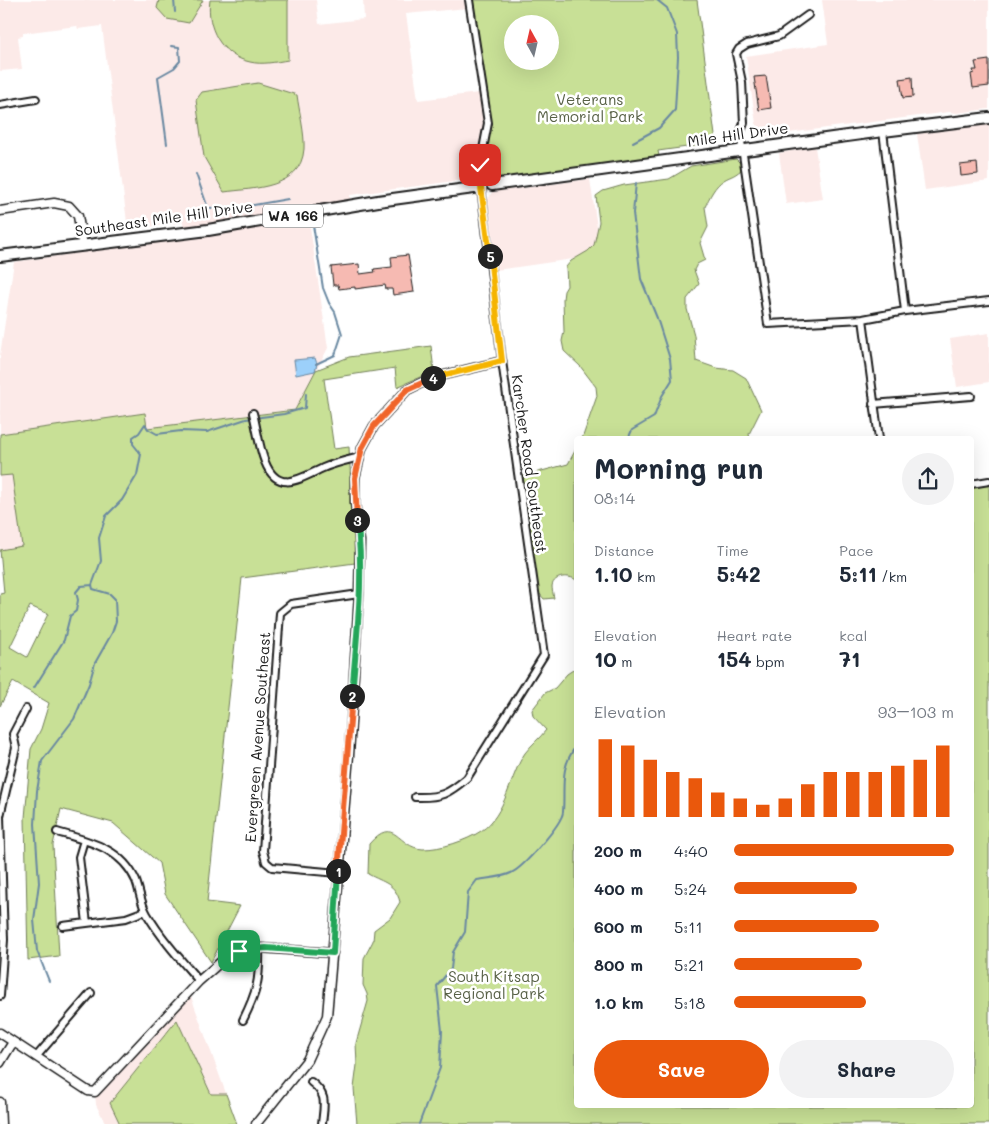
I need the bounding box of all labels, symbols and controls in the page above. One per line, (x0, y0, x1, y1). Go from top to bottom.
north arrow (504, 15, 559, 70)
map controls (504, 15, 559, 70)
park label: Veterans Memorial Park (537, 89, 643, 126)
street label: Mile Hill Drive (686, 117, 790, 151)
pin (459, 144, 501, 186)
icon: check (466, 151, 494, 179)
street label: Southeast Mile Hill Drive (74, 196, 254, 240)
road number: WA 166 (263, 205, 323, 228)
pin: 5 (478, 244, 502, 268)
text: 5 (486, 247, 495, 266)
pin: 4 (420, 366, 446, 390)
text: 4 (429, 369, 438, 388)
street label: Karcher Road Southeast (508, 373, 552, 554)
text: Morning run (594, 450, 763, 486)
button: share (902, 453, 954, 505)
text: 08:14 (594, 487, 635, 508)
pin: 3 (344, 508, 370, 532)
text: 3 (353, 511, 362, 530)
text: Distance (594, 541, 654, 560)
text: Time (717, 541, 749, 560)
text: Pace (839, 541, 874, 560)
text: 1.10 (594, 560, 633, 587)
text: 5:42 (717, 560, 761, 587)
text: 5:11 (839, 560, 877, 587)
text: km (633, 567, 656, 586)
text: /km (877, 567, 907, 586)
text: Elevation (594, 626, 657, 645)
text: Heart rate (717, 626, 792, 645)
text: kcal (839, 626, 867, 645)
street label: Evergreen Avenue Southeast (240, 631, 274, 843)
text: 10 (594, 645, 617, 672)
text: 154 (717, 645, 752, 672)
text: 71 (839, 645, 860, 672)
text: m (617, 652, 632, 671)
text: bpm (752, 652, 785, 671)
pin: 2 (340, 684, 364, 708)
text: 2 (349, 687, 356, 706)
text: Elevation (594, 701, 666, 722)
text: 93–103 m (878, 701, 954, 722)
text: 200 m (594, 840, 642, 861)
text: 4:40 (674, 840, 708, 861)
pin: 1 (326, 858, 350, 884)
text: 1 (335, 862, 342, 881)
text: 400 m (594, 878, 643, 899)
text: 5:24 (674, 878, 707, 899)
text: 600 m (594, 916, 643, 937)
text: 5:11 (674, 916, 703, 937)
pin (218, 930, 260, 972)
icon: arrive (225, 937, 253, 965)
text: 800 m (594, 954, 643, 975)
text: 5:21 (674, 954, 704, 975)
park label: South Kitsap Regional Park (443, 966, 545, 1003)
text: 1.0 km (594, 992, 643, 1013)
text: 5:18 (674, 992, 705, 1013)
button: Save (594, 1040, 769, 1098)
button: Share (779, 1040, 954, 1098)

